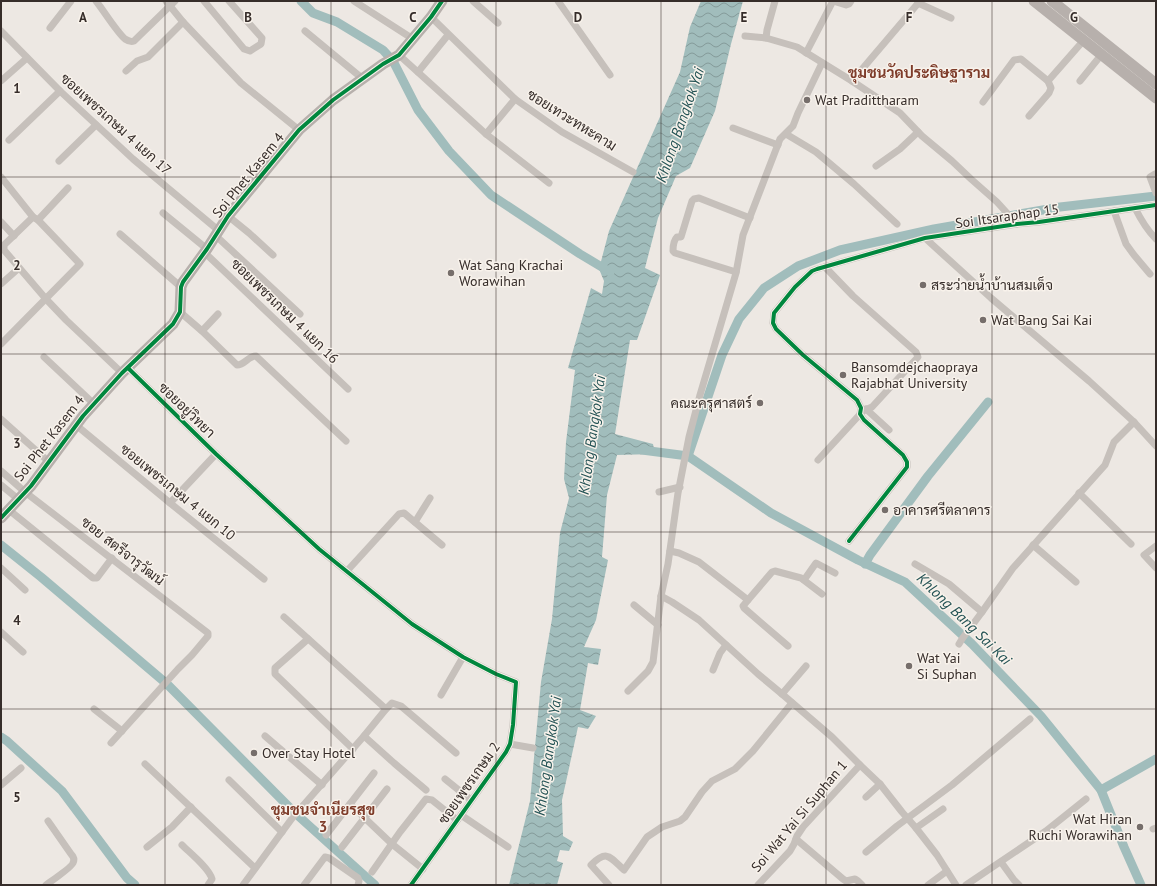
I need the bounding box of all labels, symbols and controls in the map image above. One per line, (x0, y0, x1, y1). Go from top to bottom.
text: A (79, 9, 87, 26)
text: B (244, 9, 252, 26)
text: C (409, 9, 417, 26)
text: D (574, 9, 582, 26)
text: E (741, 9, 748, 26)
text: F (906, 9, 913, 26)
text: G (1070, 9, 1078, 26)
district label: ชุมชนวัดประดิษฐาราม (848, 63, 990, 84)
water label: Khlong Bangkok Yai (651, 64, 708, 185)
street label: ซอยเพชรเกษม 4 แยก 17 (57, 69, 175, 179)
text: 1 (13, 80, 21, 97)
street label: ซอยเทวะทหะคาม (524, 85, 620, 155)
place label: Wat Pradittharam (815, 91, 919, 109)
marker: Wat Pradittharam (802, 95, 812, 105)
street label: Soi Phet Kasem 4 (208, 129, 288, 221)
street label: Soi Itsaraphap 15 (954, 200, 1060, 232)
street label: ซอยเพชรเกษม 4 แยก 16 (227, 255, 343, 367)
place label: Wat Sang Krachai Worawihan (459, 256, 563, 290)
text: 2 (13, 257, 21, 274)
marker: Wat Sang Krachai Worawihan (446, 268, 456, 278)
place label: สระว่ายน้ำบ้านสมเด็จ (931, 273, 1053, 294)
marker: สระว่ายน้ำบ้านสมเด็จ (918, 280, 928, 290)
place label: Wat Bang Sai Kai (991, 311, 1092, 329)
marker: Wat Bang Sai Kai (978, 315, 988, 325)
place label: Bansomdejchaopraya Rajabhat University (851, 358, 978, 392)
marker: Bansomdejchaopraya Rajabhat University (838, 370, 848, 380)
water label: Khlong Bangkok Yai (574, 373, 609, 496)
street label: ซอยอยู่วิทยา (154, 378, 219, 442)
street label: Soi Phet Kasem 4 (10, 391, 88, 485)
place label: คณะครุศาสตร์ (671, 394, 752, 413)
marker: คณะครุศาสตร์ (755, 398, 765, 408)
text: 3 (13, 435, 21, 452)
street label: ซอยเพชรเกษม 4 แยก 10 (117, 440, 240, 544)
place label: อาคารศรีตลาคาร (893, 501, 991, 519)
marker: อาคารศรีตลาคาร (880, 505, 890, 515)
street label: ซอย สตรีจารุวัฒน์ (77, 513, 168, 590)
water label: Khlong Bang Sai Kai (913, 568, 1017, 670)
text: 4 (13, 612, 21, 629)
place label: Wat Yai Si Suphan (917, 649, 977, 683)
marker: Wat Yai Si Suphan (904, 661, 914, 671)
water label: Khlong Bangkok Yai (530, 694, 565, 817)
street label: ซอยเพชรเกษม 2 (434, 738, 504, 828)
place label: Over Stay Hotel (262, 744, 355, 762)
marker: Over Stay Hotel (249, 748, 259, 758)
street label: Soi Wat Yai Si Suphan 1 (747, 756, 851, 876)
text: 5 (13, 789, 21, 806)
district label: ชุมชนจำเนียรสุข 3 (271, 800, 375, 836)
place label: Wat Hiran Ruchi Worawihan (1029, 810, 1132, 844)
marker: Wat Hiran Ruchi Worawihan (1135, 822, 1145, 832)

